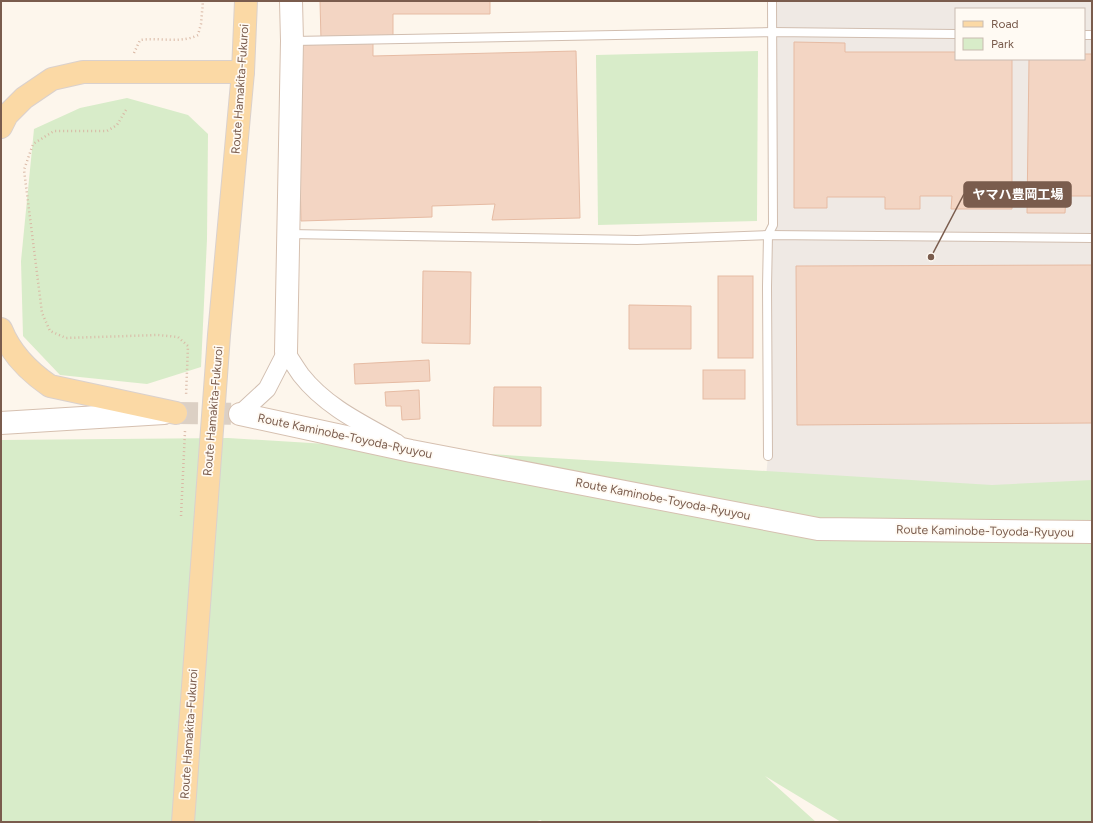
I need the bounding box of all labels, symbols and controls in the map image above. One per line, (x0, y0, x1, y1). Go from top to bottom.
legend (955, 8, 1085, 60)
text: Road (991, 17, 1019, 31)
street label: Route Hamakita-Fukuroi (228, 24, 252, 154)
text: Park (991, 37, 1014, 51)
callout: ヤマハ豊岡工場 (964, 182, 1071, 207)
text: ヤマハ豊岡工場 (972, 187, 1064, 202)
street label: Route Hamakita-Fukuroi (200, 345, 226, 477)
street label: Route Kaminobe-Toyoda-Ryuyou (256, 411, 434, 461)
street label: Route Kaminobe-Toyoda-Ryuyou (574, 475, 752, 523)
street label: Route Kaminobe-Toyoda-Ryuyou (896, 522, 1074, 540)
street label: Route Hamakita-Fukuroi (177, 669, 201, 799)

